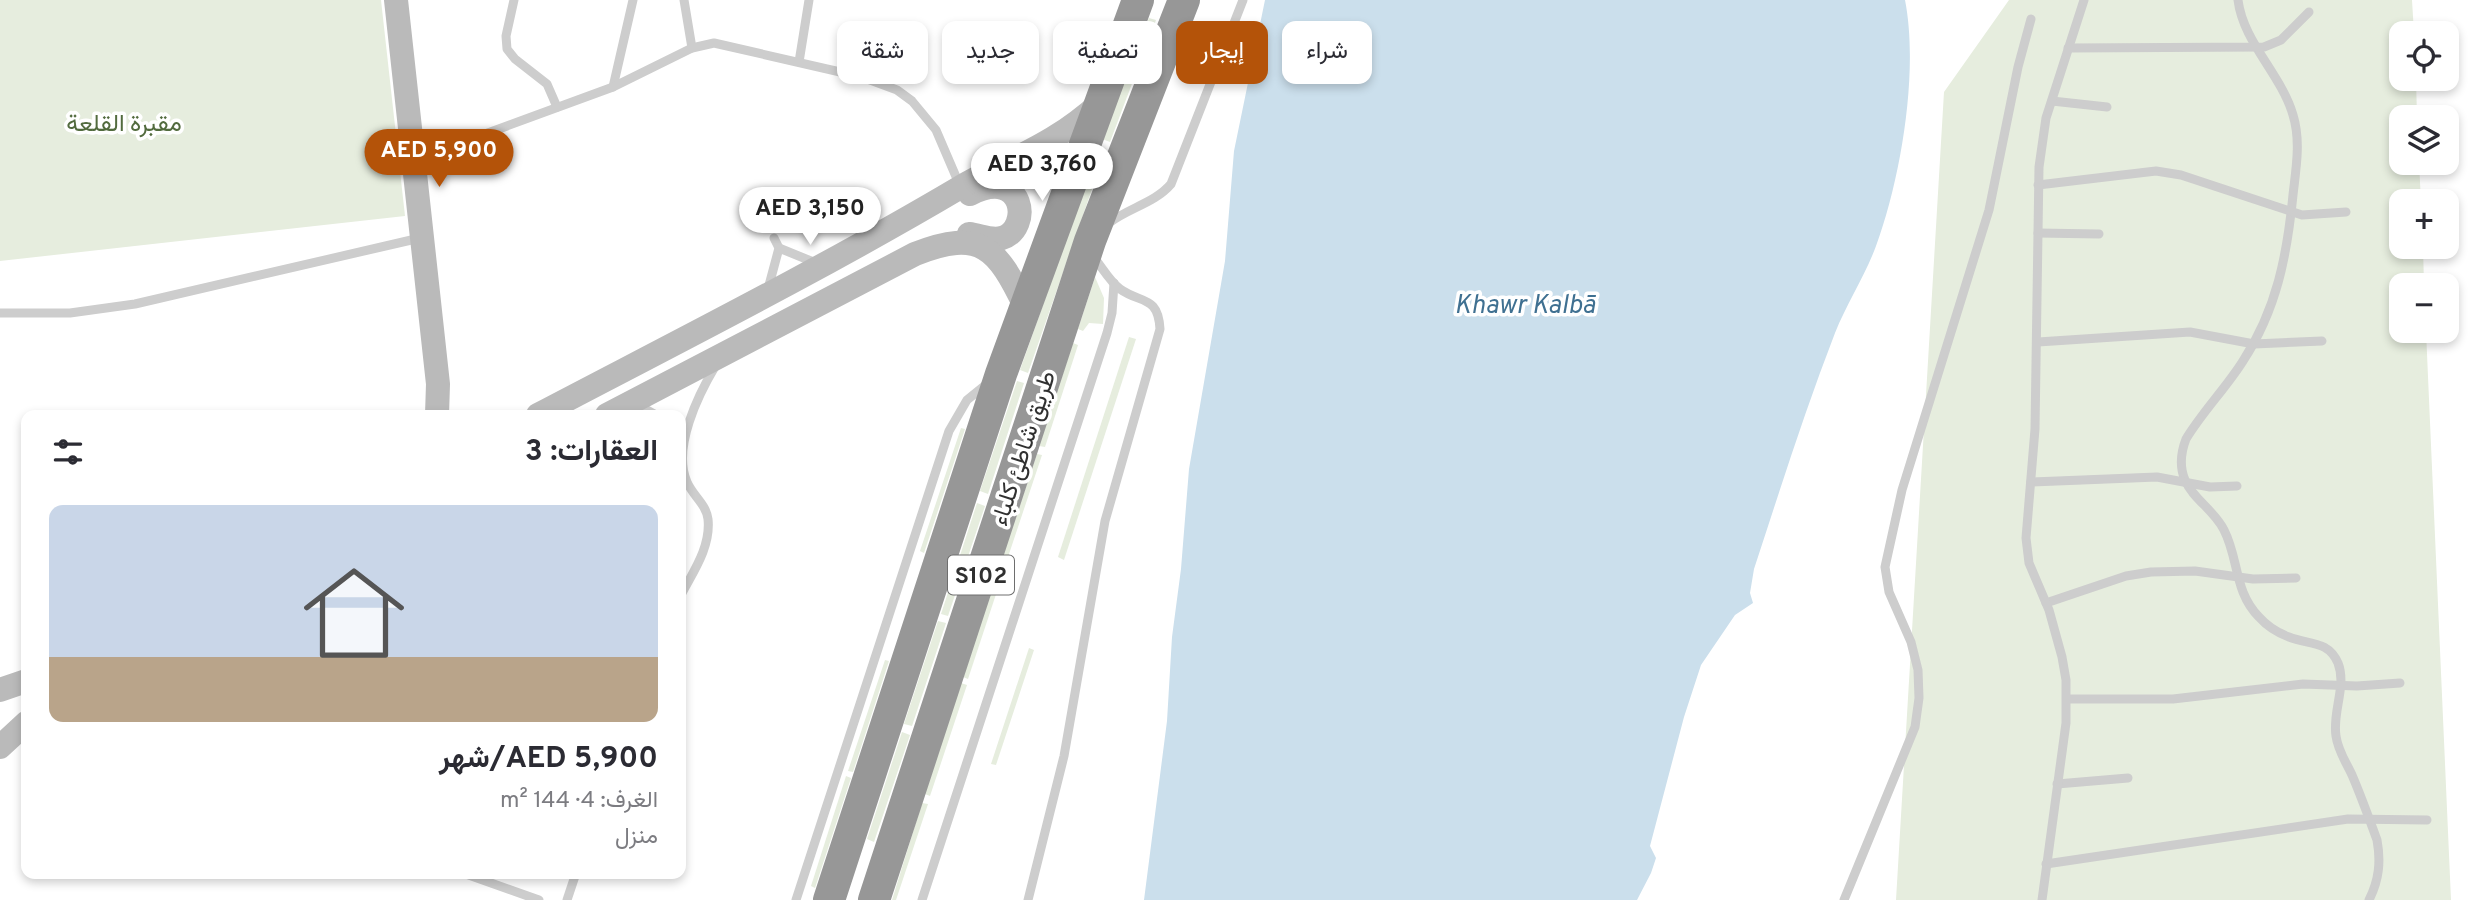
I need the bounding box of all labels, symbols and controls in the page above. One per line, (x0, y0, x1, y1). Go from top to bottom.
chip: شقة (837, 21, 928, 84)
chip: جديد (942, 21, 1039, 84)
chip: تصفية (1053, 21, 1162, 84)
chip: إيجار (1176, 21, 1268, 84)
chip: شراء (1282, 21, 1372, 84)
map controls (2389, 21, 2459, 343)
button: locate (2389, 21, 2459, 91)
button: layers (2389, 105, 2459, 175)
park label: مقبرة القلعة (66, 110, 182, 140)
pin: AED 5,900 (359, 130, 519, 189)
text: AED 5,900 (381, 137, 497, 166)
pin: AED 3,760 (962, 144, 1122, 203)
text: AED 3,760 (987, 151, 1097, 180)
pin: AED 3,150 (730, 188, 890, 247)
button: + (2389, 189, 2459, 259)
text: AED 3,150 (755, 195, 865, 224)
button: − (2389, 273, 2459, 343)
water label: Khawr Kalbā (1455, 290, 1597, 323)
street label: طريق شاطئ كلباء (986, 367, 1064, 530)
icon: filters (49, 433, 87, 471)
text: العقارات: 3 (525, 434, 658, 471)
icon: home (291, 550, 417, 676)
road number: S102 (948, 555, 1014, 594)
text: AED 5,900/شهر (439, 741, 658, 778)
text: الغرف: 4 · 144 m² (500, 787, 658, 816)
text: منزل (615, 823, 658, 852)

